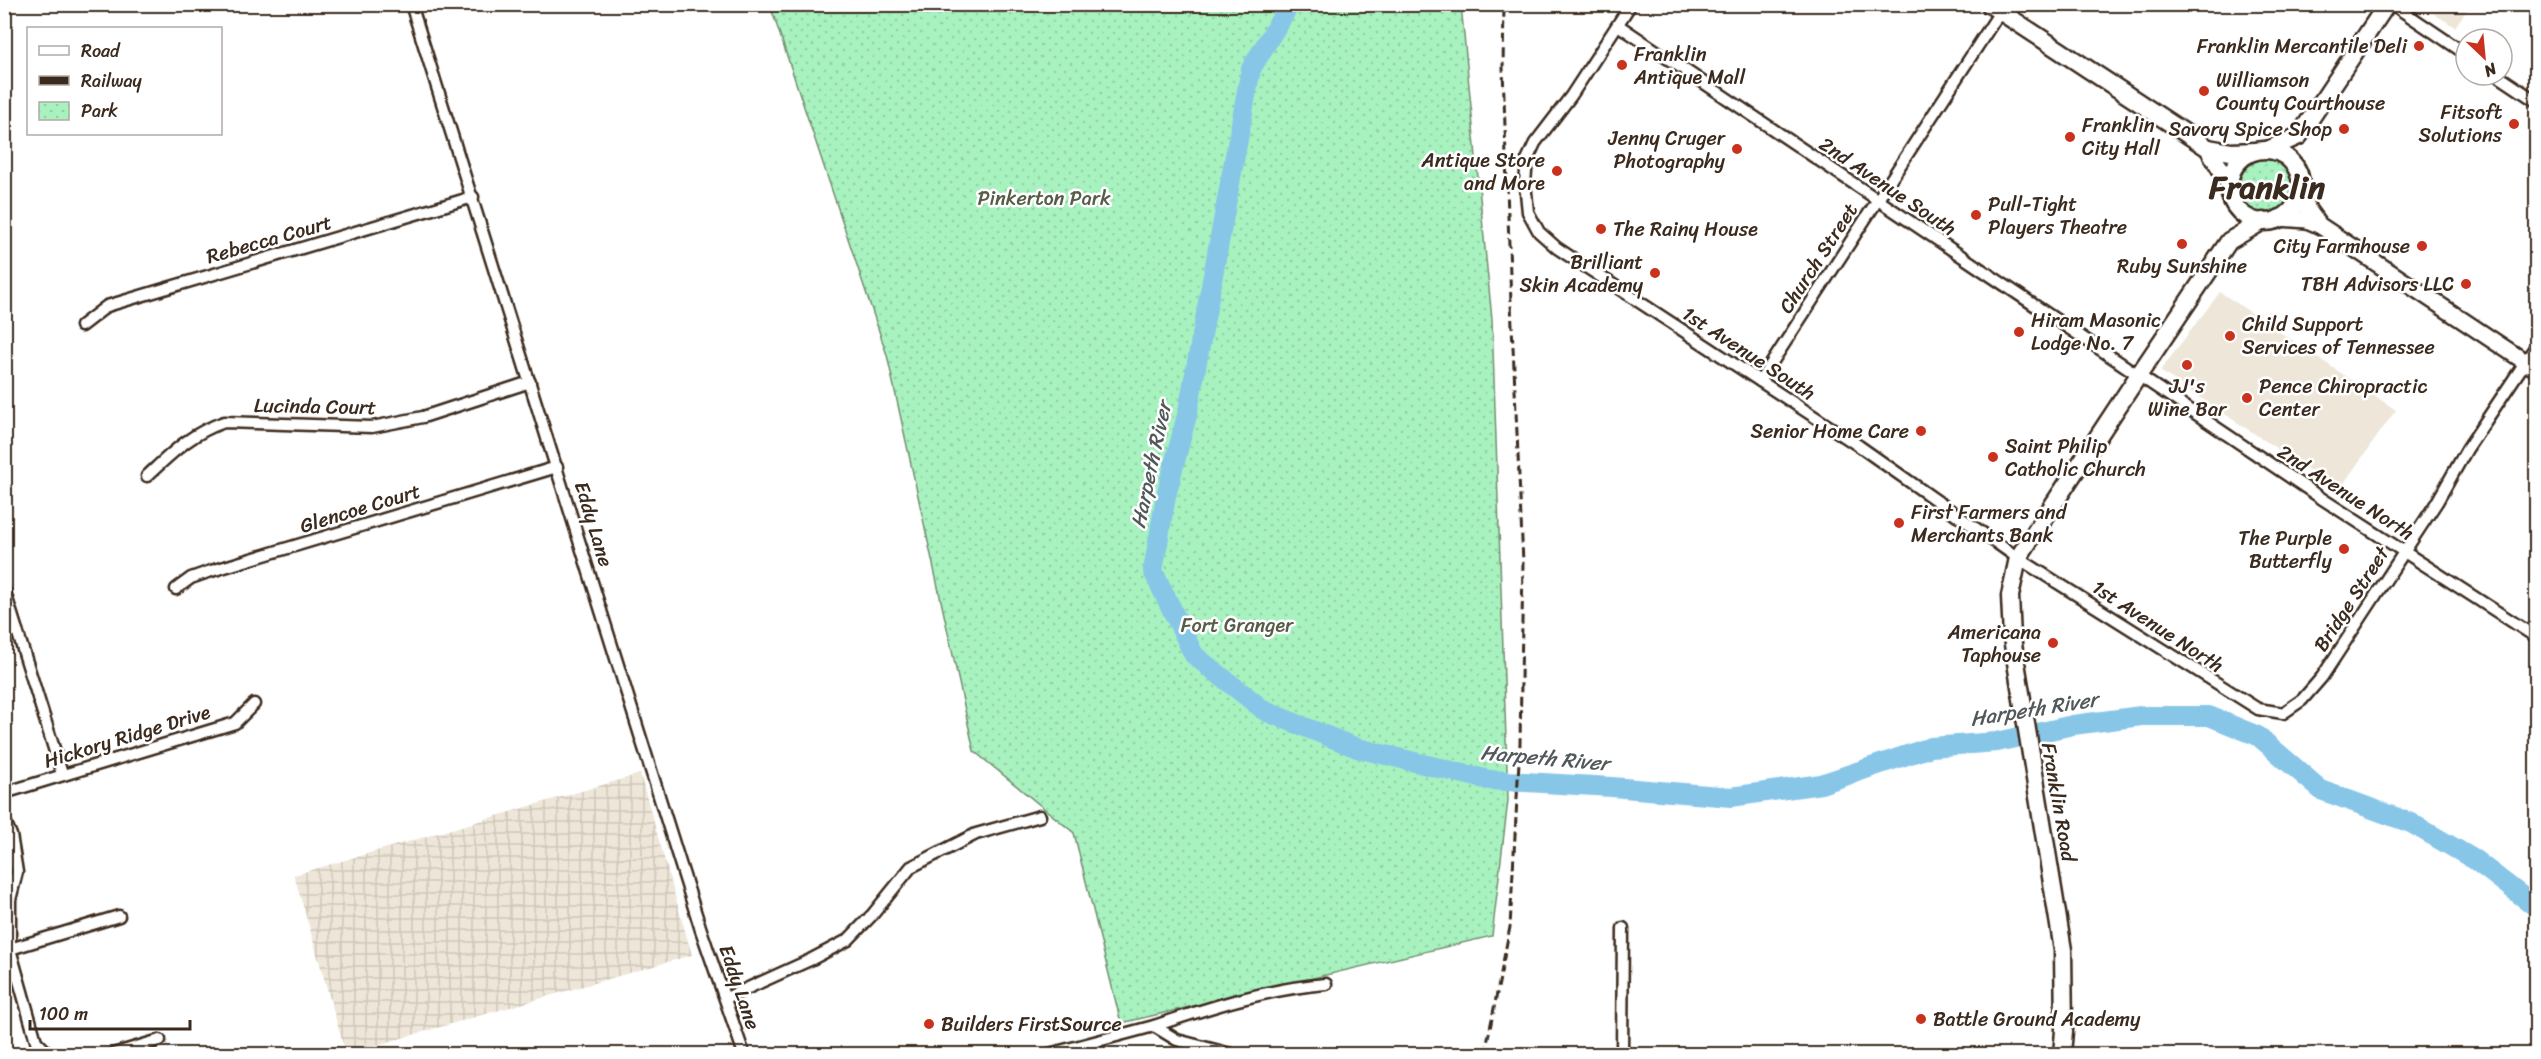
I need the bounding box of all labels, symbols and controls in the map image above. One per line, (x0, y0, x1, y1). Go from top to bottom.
legend (27, 27, 222, 135)
north arrow (2454, 27, 2514, 87)
place label: Franklin Mercantile Deli (2197, 29, 2408, 64)
text: Road (81, 35, 121, 67)
place label: Franklin Antique Mall (1633, 37, 1747, 95)
marker: Franklin Mercantile Deli (2412, 39, 2426, 53)
text: N (2478, 54, 2503, 86)
marker: Franklin Antique Mall (1615, 58, 1629, 72)
place label: Williamson County Courthouse (2216, 63, 2385, 121)
text: Railway (81, 65, 143, 97)
marker: Williamson County Courthouse (2197, 84, 2211, 98)
text: Park (81, 95, 118, 127)
place label: Fitsoft Solutions (2418, 95, 2503, 153)
place label: Franklin City Hall (2082, 108, 2161, 166)
place label: Savory Spice Shop (2168, 112, 2332, 147)
marker: Fitsoft Solutions (2507, 117, 2521, 131)
place label: Jenny Cruger Photography (1607, 121, 1726, 179)
marker: Savory Spice Shop (2337, 122, 2351, 136)
street label: 2nd Avenue South (1812, 127, 1964, 246)
marker: Franklin City Hall (2063, 130, 2077, 144)
marker: Jenny Cruger Photography (1730, 142, 1744, 156)
place label: Antique Store and More (1421, 143, 1545, 201)
district label: Franklin (2208, 159, 2326, 216)
marker: Antique Store and More (1550, 164, 1564, 178)
park label: Pinkerton Park (977, 181, 1111, 216)
place label: Pull-Tight Players Theatre (1988, 187, 2127, 245)
street label: Church Street (1769, 196, 1868, 321)
street label: Rebecca Court (202, 205, 336, 274)
marker: Pull-Tight Players Theatre (1969, 208, 1983, 222)
place label: The Rainy House (1613, 212, 1758, 247)
marker: The Rainy House (1594, 222, 1608, 236)
place label: City Farmhouse (2274, 229, 2410, 264)
marker: Ruby Sunshine (2175, 237, 2189, 251)
marker: City Farmhouse (2415, 239, 2429, 253)
place label: Brilliant Skin Academy (1519, 245, 1644, 303)
place label: Ruby Sunshine (2117, 249, 2247, 284)
marker: Brilliant Skin Academy (1648, 266, 1662, 280)
place label: TBH Advisors LLC (2301, 267, 2454, 302)
marker: TBH Advisors LLC (2459, 277, 2473, 291)
street label: 1st Avenue South (1675, 297, 1823, 410)
place label: Hiram Masonic Lodge No. 7 (2031, 303, 2161, 361)
place label: Child Support Services of Tennessee (2242, 307, 2435, 365)
marker: Hiram Masonic Lodge No. 7 (2012, 325, 2026, 339)
marker: Child Support Services of Tennessee (2223, 329, 2237, 343)
marker: JJ's Wine Bar (2180, 358, 2194, 372)
place label: JJ's Wine Bar (2148, 369, 2228, 427)
place label: Pence Chiropractic Center (2259, 369, 2428, 427)
street label: Lucinda Court (254, 388, 377, 425)
marker: Pence Chiropractic Center (2240, 391, 2254, 405)
water label: Harpeth River (1119, 395, 1184, 532)
place label: Senior Home Care (1750, 414, 1909, 449)
marker: Senior Home Care (1914, 424, 1928, 438)
place label: Saint Philip Catholic Church (2005, 429, 2146, 487)
street label: 2nd Avenue North (2270, 435, 2421, 550)
marker: Saint Philip Catholic Church (1986, 450, 2000, 464)
street label: Glencoe Court (295, 473, 425, 543)
street label: Eddy Lane (564, 477, 623, 571)
place label: First Farmers and Merchants Bank (1911, 495, 2068, 553)
marker: First Farmers and Merchants Bank (1892, 516, 1906, 530)
place label: The Purple Butterfly (2238, 521, 2333, 579)
street label: Bridge Street (2304, 539, 2399, 659)
marker: The Purple Butterfly (2337, 542, 2351, 556)
street label: 1st Avenue North (2085, 570, 2231, 682)
park label: Fort Granger (1181, 608, 1294, 643)
place label: Americana Taphouse (1947, 615, 2041, 673)
marker: Americana Taphouse (2046, 636, 2060, 650)
water label: Harpeth River (1968, 680, 2104, 738)
street label: Hickory Ridge Drive (39, 694, 215, 778)
water label: Harpeth River (1479, 733, 1614, 783)
street label: Franklin Road (2031, 740, 2086, 866)
street label: Eddy Lane (709, 940, 770, 1034)
scale bar (30, 993, 190, 1031)
text: 100 m (39, 998, 88, 1030)
place label: Battle Ground Academy (1933, 1002, 2141, 1037)
place label: Builders FirstSource (941, 1007, 1122, 1042)
marker: Battle Ground Academy (1914, 1012, 1928, 1026)
marker: Builders FirstSource (922, 1017, 936, 1031)

